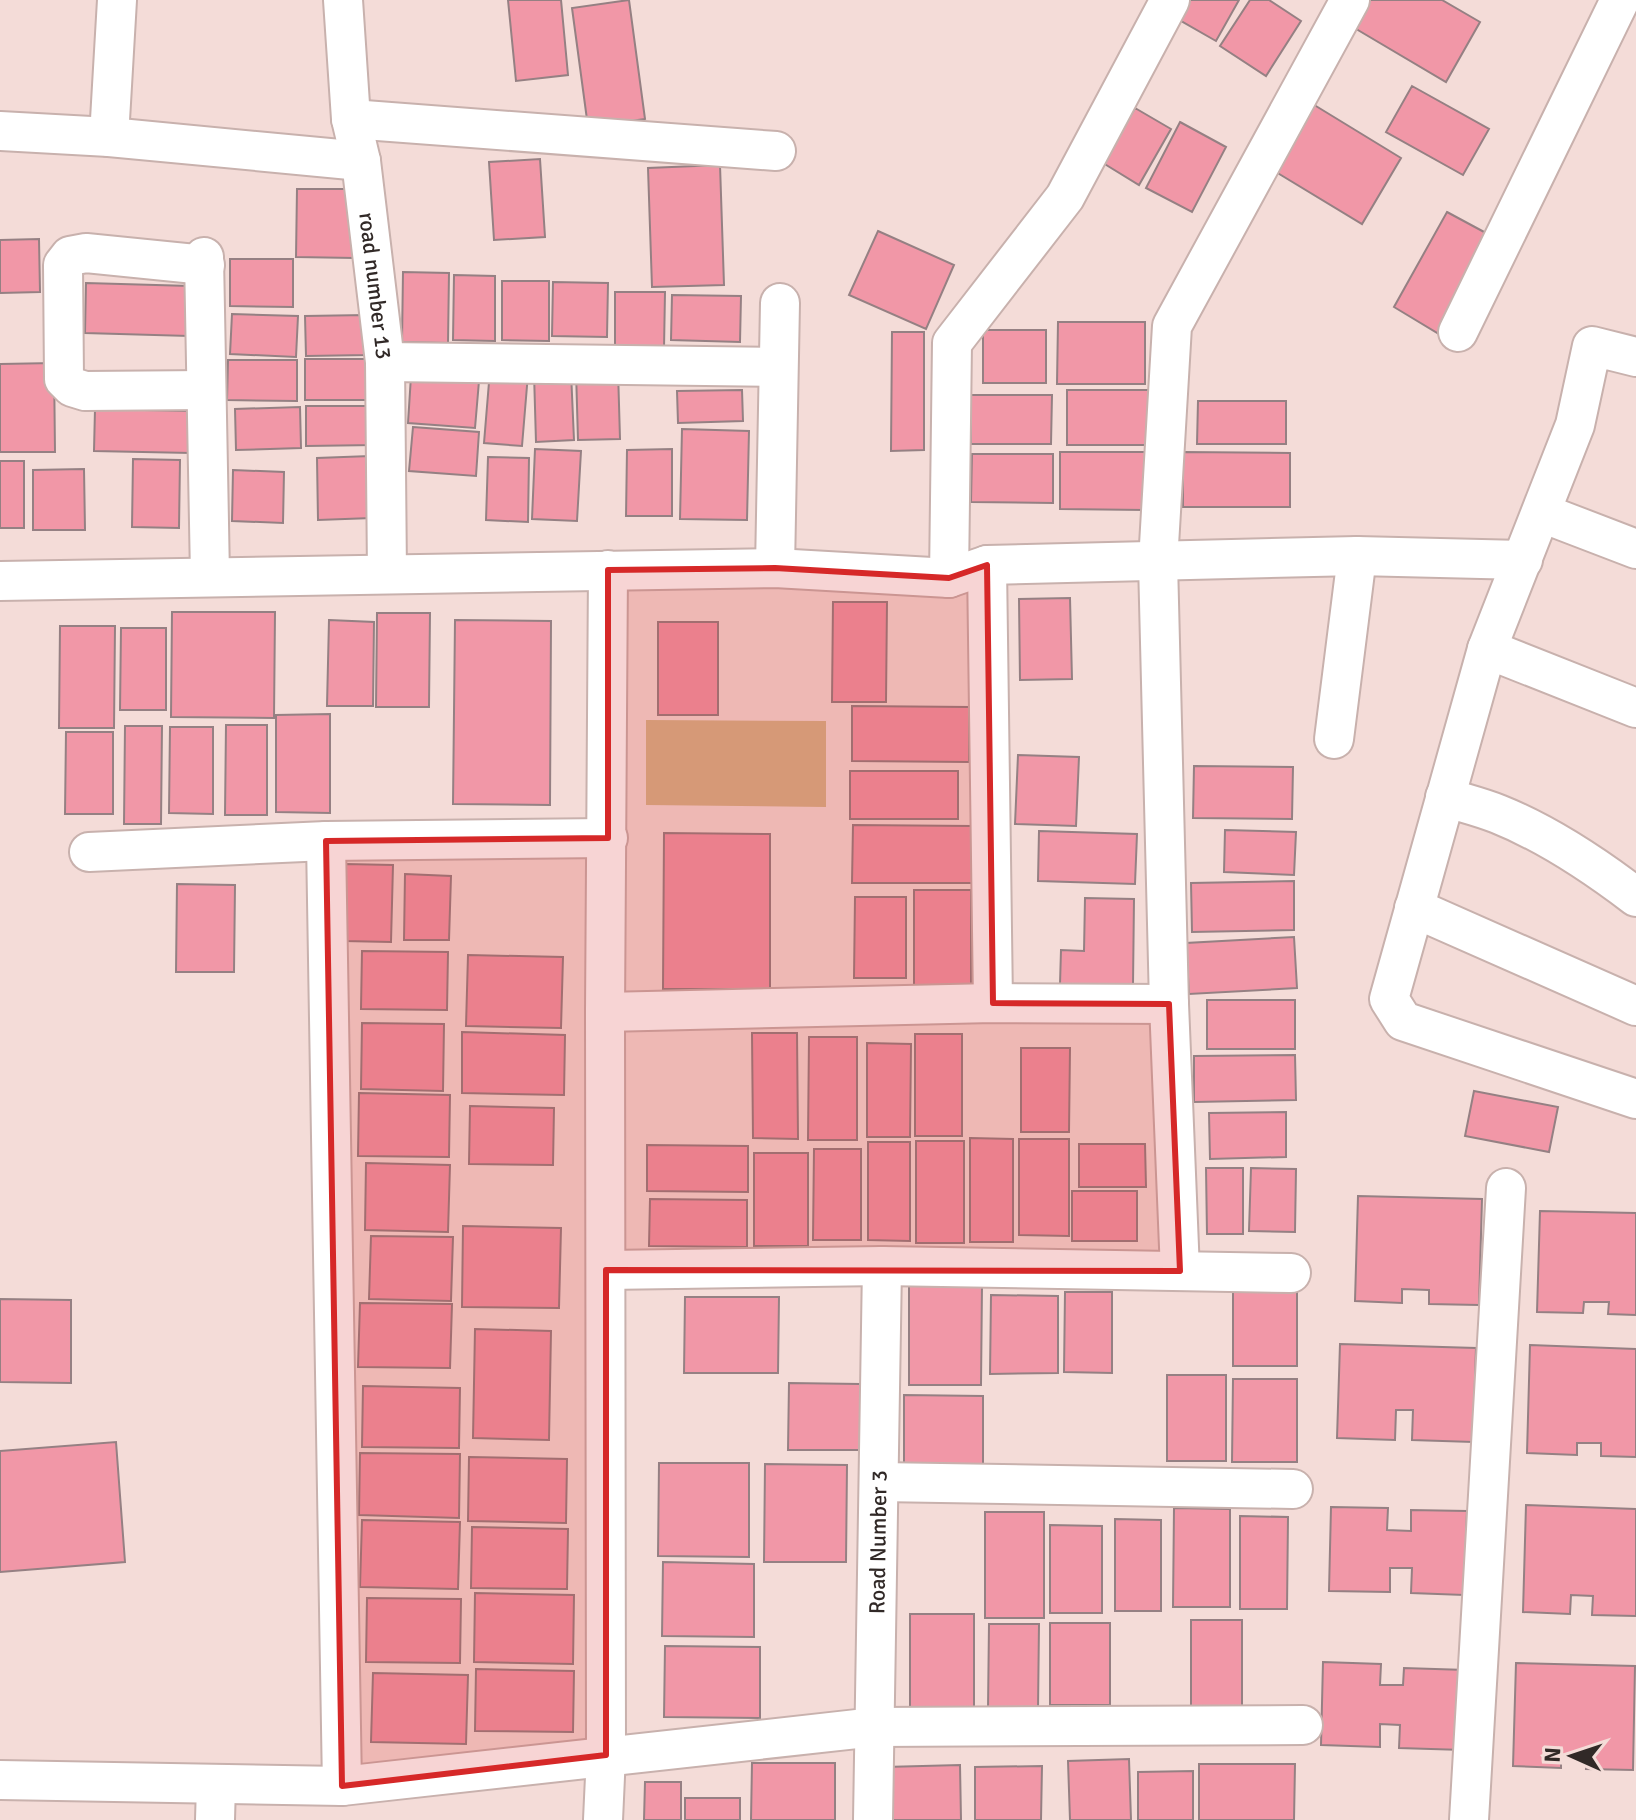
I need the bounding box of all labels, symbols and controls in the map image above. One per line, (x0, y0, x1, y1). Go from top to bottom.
street label: road number 13 (353, 211, 398, 361)
street label: Road Number 3 (863, 1470, 893, 1614)
north arrow (1532, 1716, 1612, 1796)
text: N (1539, 1747, 1566, 1763)

